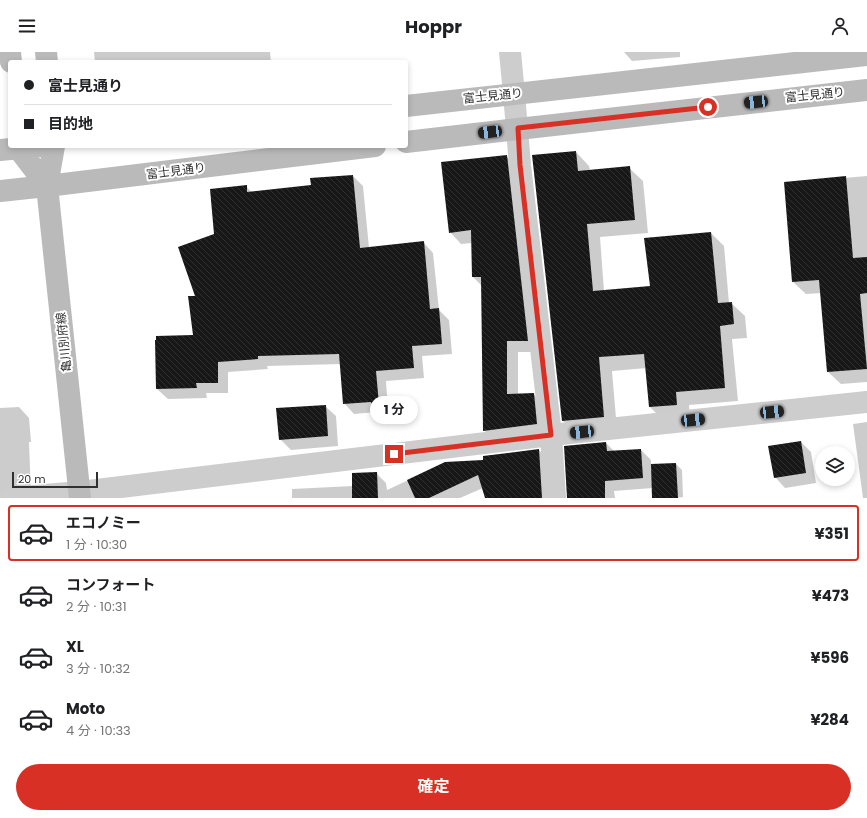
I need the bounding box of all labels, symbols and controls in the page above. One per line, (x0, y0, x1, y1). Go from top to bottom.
text: Hoppr (405, 14, 462, 39)
icon: menu (16, 15, 38, 37)
icon: person (829, 15, 851, 37)
text: 富士見通り (48, 75, 123, 96)
street label: 富士見通り (784, 83, 846, 106)
street label: 富士見通り (462, 84, 524, 107)
car (743, 95, 769, 109)
route start (699, 98, 717, 116)
text: 目的地 (48, 113, 93, 134)
car (477, 125, 503, 139)
street label: 富士見通り (145, 158, 207, 183)
street label: 亀川別府線 (52, 311, 75, 373)
callout: 1 分 (370, 396, 418, 424)
text: 1 分 (384, 400, 404, 419)
car (759, 405, 785, 419)
car (680, 413, 706, 427)
car (569, 425, 595, 439)
route end (385, 445, 403, 463)
map controls (815, 446, 855, 486)
button: layers (815, 446, 855, 486)
scale bar (12, 470, 98, 489)
text: 20 m (18, 471, 46, 487)
text: エコノミー (66, 512, 141, 533)
icon: car (18, 515, 54, 551)
text: ¥351 (814, 523, 849, 544)
text: 1 分 · 10:30 (66, 535, 127, 554)
text: コンフォート (66, 574, 156, 595)
icon: car (18, 577, 54, 613)
text: ¥473 (812, 585, 849, 606)
text: 2 分 · 10:31 (66, 597, 127, 616)
text: XL (66, 636, 84, 657)
icon: car (18, 639, 54, 675)
text: ¥596 (810, 647, 849, 668)
text: 3 分 · 10:32 (66, 659, 130, 678)
text: Moto (66, 698, 105, 719)
icon: car (18, 701, 54, 737)
text: ¥284 (810, 709, 849, 730)
text: 4 分 · 10:33 (66, 721, 131, 740)
button: 確定 (16, 764, 851, 810)

